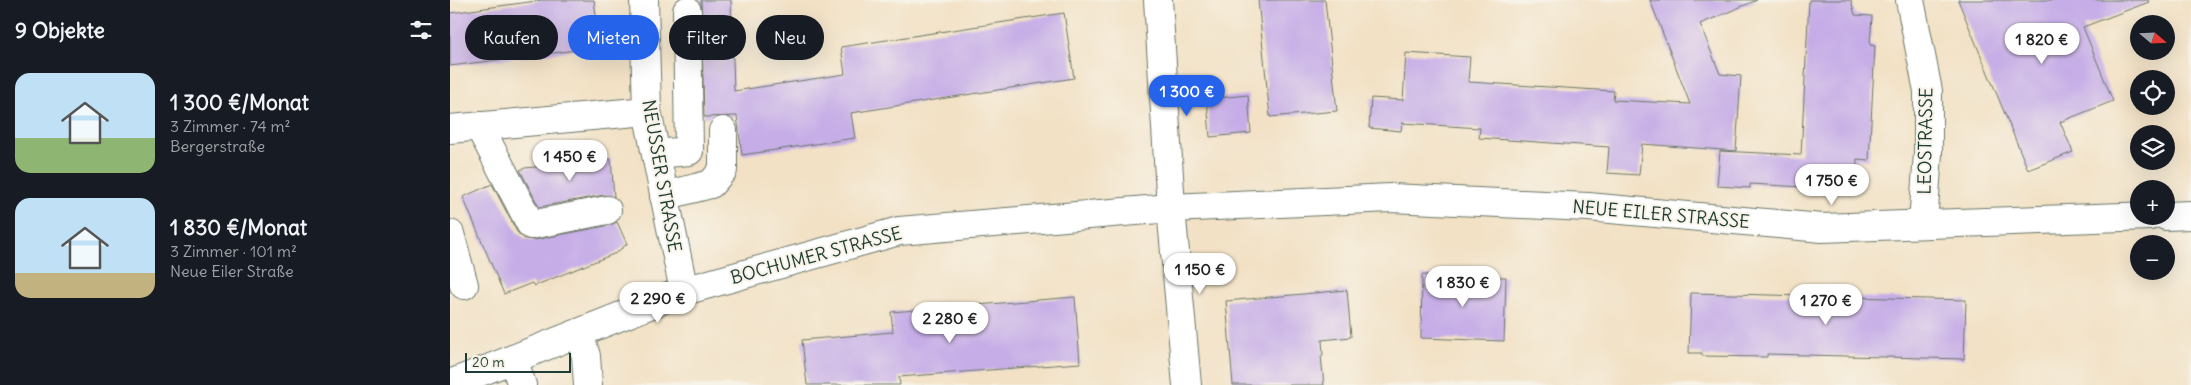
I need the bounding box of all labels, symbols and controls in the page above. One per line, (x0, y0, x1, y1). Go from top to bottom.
chip: Kaufen (465, 15, 558, 60)
chip: Mieten (568, 15, 659, 60)
chip: Filter (669, 15, 746, 60)
chip: Neu (756, 15, 824, 60)
north arrow (2130, 15, 2175, 60)
map controls (2130, 15, 2175, 280)
icon: filters (407, 16, 435, 44)
text: 9 Objekte (15, 17, 105, 44)
pin: 1 820 € (1996, 22, 2088, 65)
text: 1 820 € (2016, 29, 2068, 49)
button: locate (2130, 70, 2175, 115)
pin: 1 300 € (1141, 74, 1233, 117)
text: 1 300 € (1160, 81, 1214, 101)
street label: LEOSTRASSE (1913, 87, 1937, 195)
text: 1 300 €/Monat (170, 89, 309, 116)
icon: home (55, 93, 115, 153)
street label: NEUSSER STRASSE (637, 98, 687, 254)
text: 3 Zimmer · 74 m² (170, 116, 291, 136)
button: layers (2130, 125, 2175, 170)
text: Bergerstraße (170, 136, 265, 156)
pin: 1 450 € (524, 140, 616, 182)
text: 1 450 € (543, 146, 597, 166)
pin: 1 750 € (1786, 164, 1878, 206)
text: 1 750 € (1806, 170, 1858, 190)
button: + (2130, 180, 2175, 225)
street label: NEUE EILER STRASSE (1571, 195, 1751, 233)
text: 1 830 €/Monat (170, 214, 307, 241)
icon: home (55, 218, 115, 278)
street label: BOCHUMER STRASSE (728, 221, 904, 289)
button: − (2130, 235, 2175, 280)
text: 3 Zimmer · 101 m² (170, 241, 297, 261)
pin: 1 150 € (1154, 252, 1246, 295)
text: 1 150 € (1175, 259, 1225, 279)
text: Neue Eiler Straße (170, 261, 294, 281)
pin: 1 830 € (1417, 266, 1509, 308)
text: 1 830 € (1436, 272, 1490, 292)
pin: 2 290 € (612, 282, 704, 324)
pin: 1 270 € (1780, 284, 1872, 326)
text: 2 290 € (630, 288, 686, 308)
text: 1 270 € (1800, 290, 1852, 310)
pin: 2 280 € (904, 302, 996, 344)
text: 2 280 € (922, 308, 978, 328)
scale bar (465, 350, 571, 373)
text: 20 m (472, 353, 505, 371)

